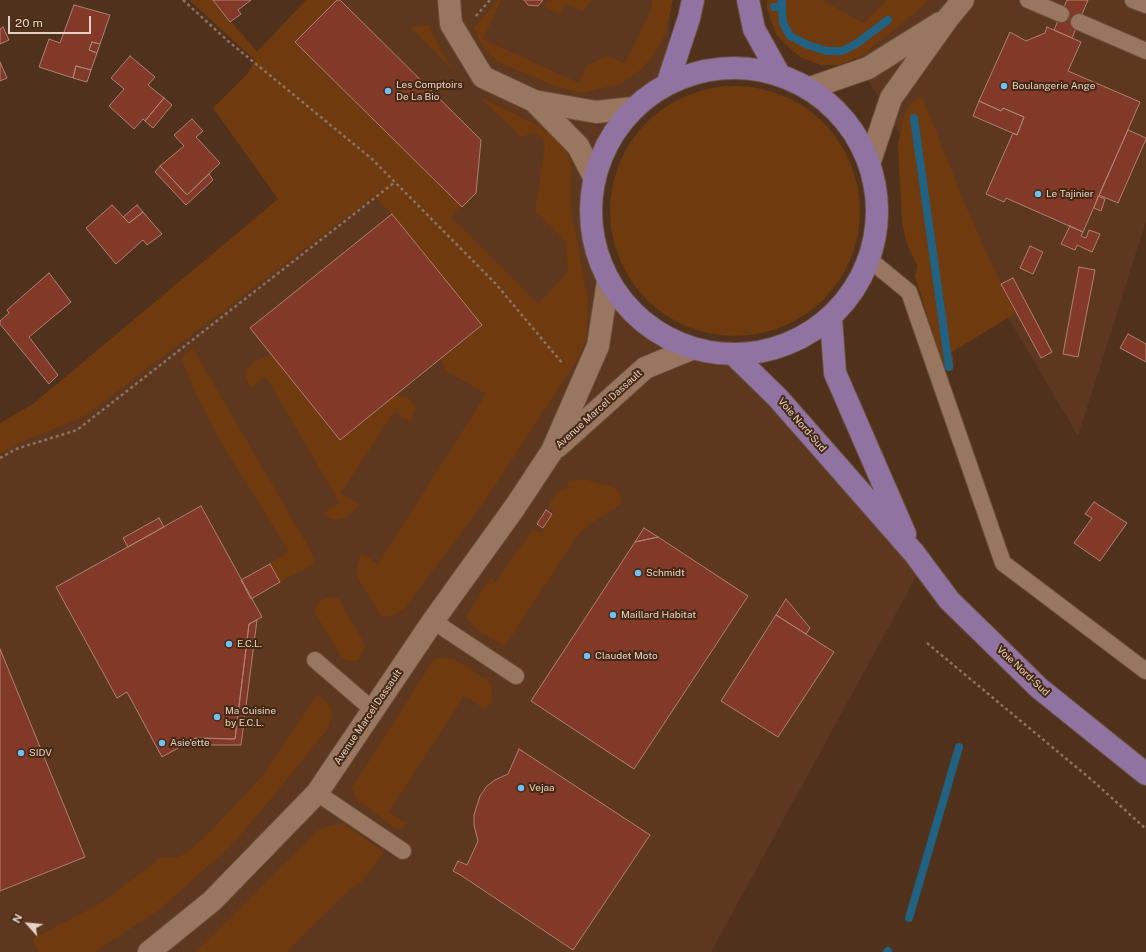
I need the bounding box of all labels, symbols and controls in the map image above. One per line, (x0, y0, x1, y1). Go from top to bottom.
scale bar (10, 8, 93, 34)
text: 20 m (15, 16, 43, 30)
place label: Les Comptoirs De La Bio (396, 79, 462, 102)
place label: Boulangerie Ange (1012, 80, 1095, 92)
marker: Boulangerie Ange (999, 81, 1009, 91)
marker: Les Comptoirs De La Bio (383, 86, 393, 96)
place label: Le Tajinier (1046, 188, 1094, 200)
marker: Le Tajinier (1033, 189, 1043, 199)
street label: Avenue Marcel Dassault (553, 367, 645, 451)
street label: Voie Nord-Sud (775, 396, 829, 454)
place label: Schmidt (646, 567, 685, 579)
marker: Schmidt (633, 568, 643, 578)
place label: Maillard Habitat (621, 609, 696, 621)
marker: Maillard Habitat (608, 610, 618, 620)
place label: E.C.L. (237, 638, 262, 650)
marker: E.C.L. (224, 639, 234, 649)
street label: Voie Nord-Sud (994, 644, 1052, 698)
place label: Claudet Moto (595, 650, 658, 662)
marker: Claudet Moto (582, 651, 592, 661)
street label: Avenue Marcel Dassault (332, 667, 404, 767)
place label: Ma Cuisine by E.C.L. (225, 705, 276, 728)
marker: Ma Cuisine by E.C.L. (212, 712, 222, 722)
place label: Asie'ette (170, 737, 210, 749)
marker: Asie'ette (157, 738, 167, 748)
place label: SIDV (29, 747, 52, 759)
marker: SIDV (16, 748, 26, 758)
place label: Vejaa (529, 782, 555, 794)
marker: Vejaa (516, 783, 526, 793)
north arrow (8, 904, 48, 944)
text: N (10, 912, 25, 925)

